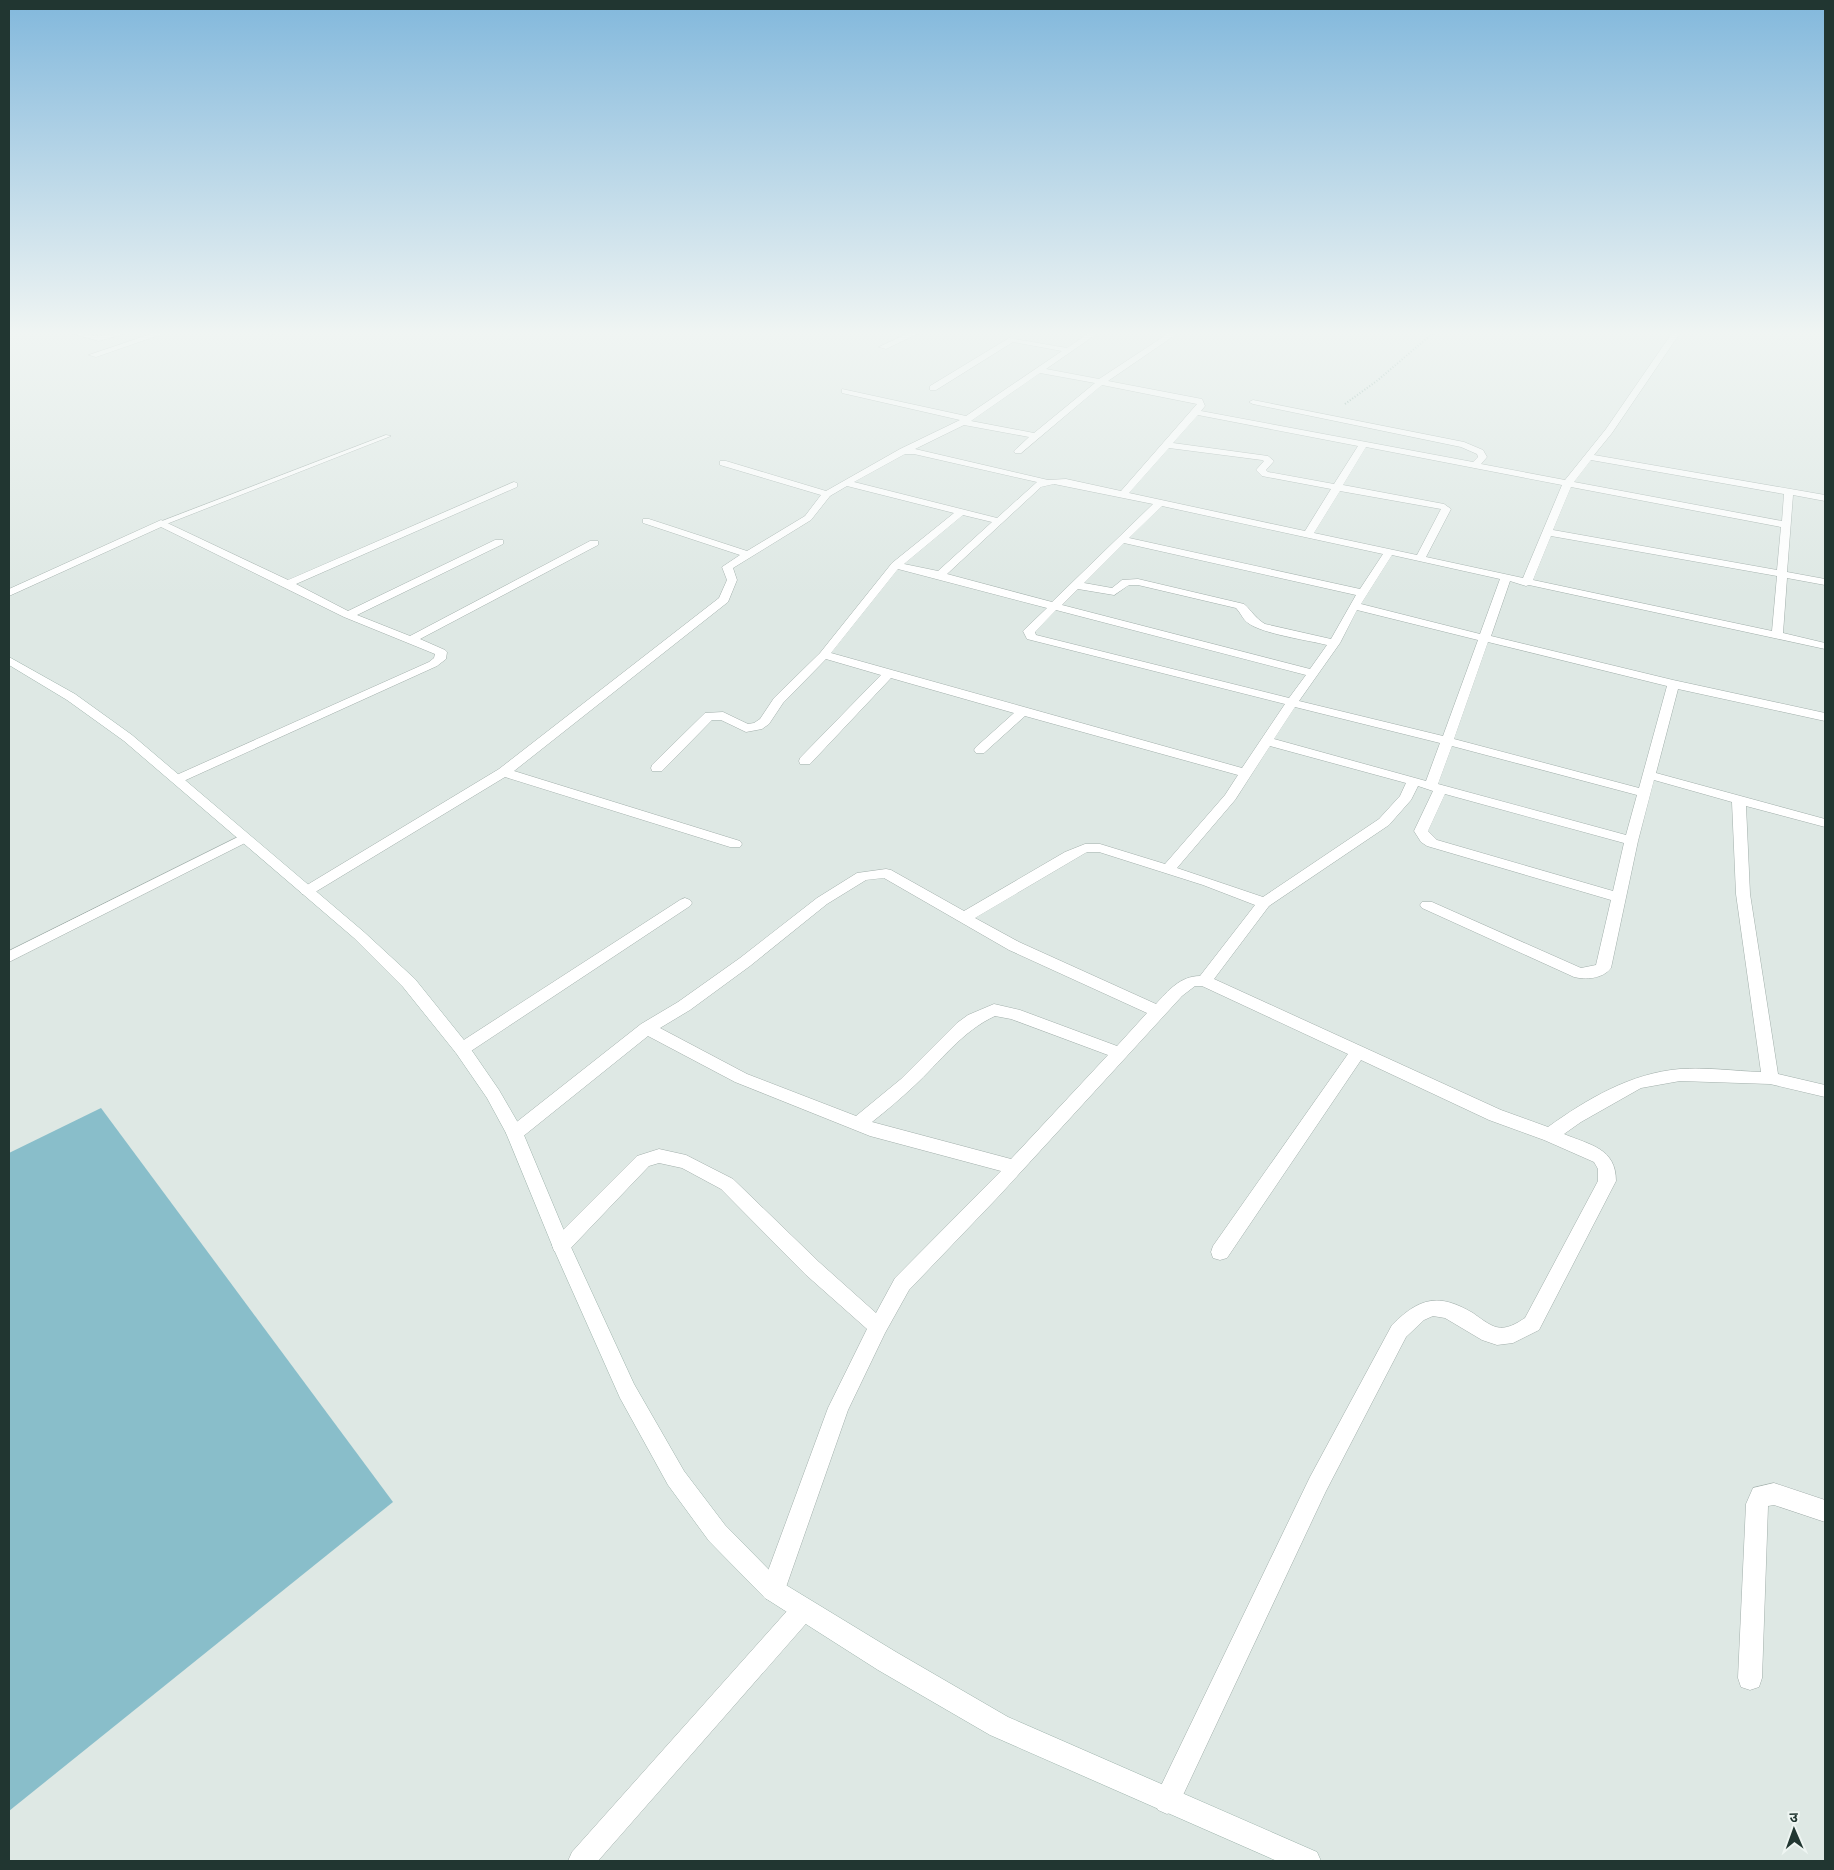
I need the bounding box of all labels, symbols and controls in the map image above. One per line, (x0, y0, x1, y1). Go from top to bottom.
north arrow (1769, 1805, 1819, 1855)
text: उ (1789, 1808, 1799, 1826)

